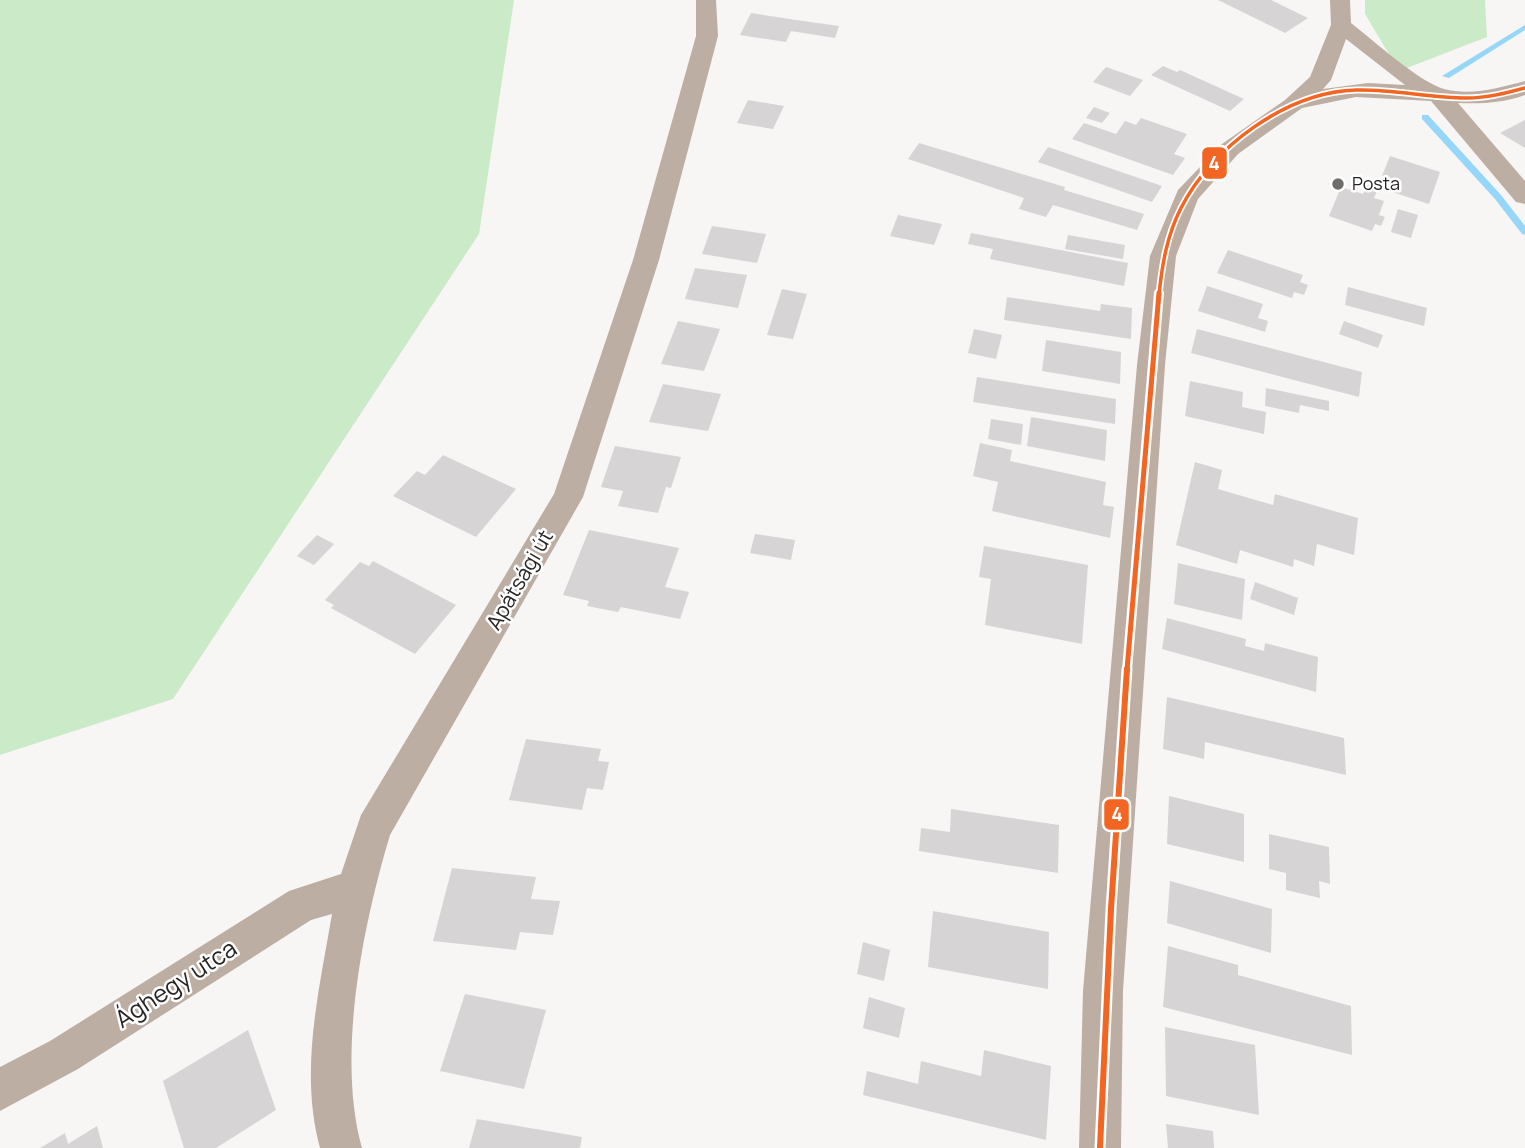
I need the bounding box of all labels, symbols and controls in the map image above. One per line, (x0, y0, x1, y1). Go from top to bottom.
line badge: 4 (1201, 146, 1228, 180)
text: 4 (1208, 150, 1220, 176)
place label: Posta (1352, 171, 1400, 195)
marker: Posta (1330, 176, 1346, 192)
street label: Apátsági út (479, 524, 559, 635)
line badge: 4 (1103, 798, 1130, 831)
text: 4 (1111, 801, 1123, 827)
street label: Ághegy utca (108, 931, 243, 1035)

